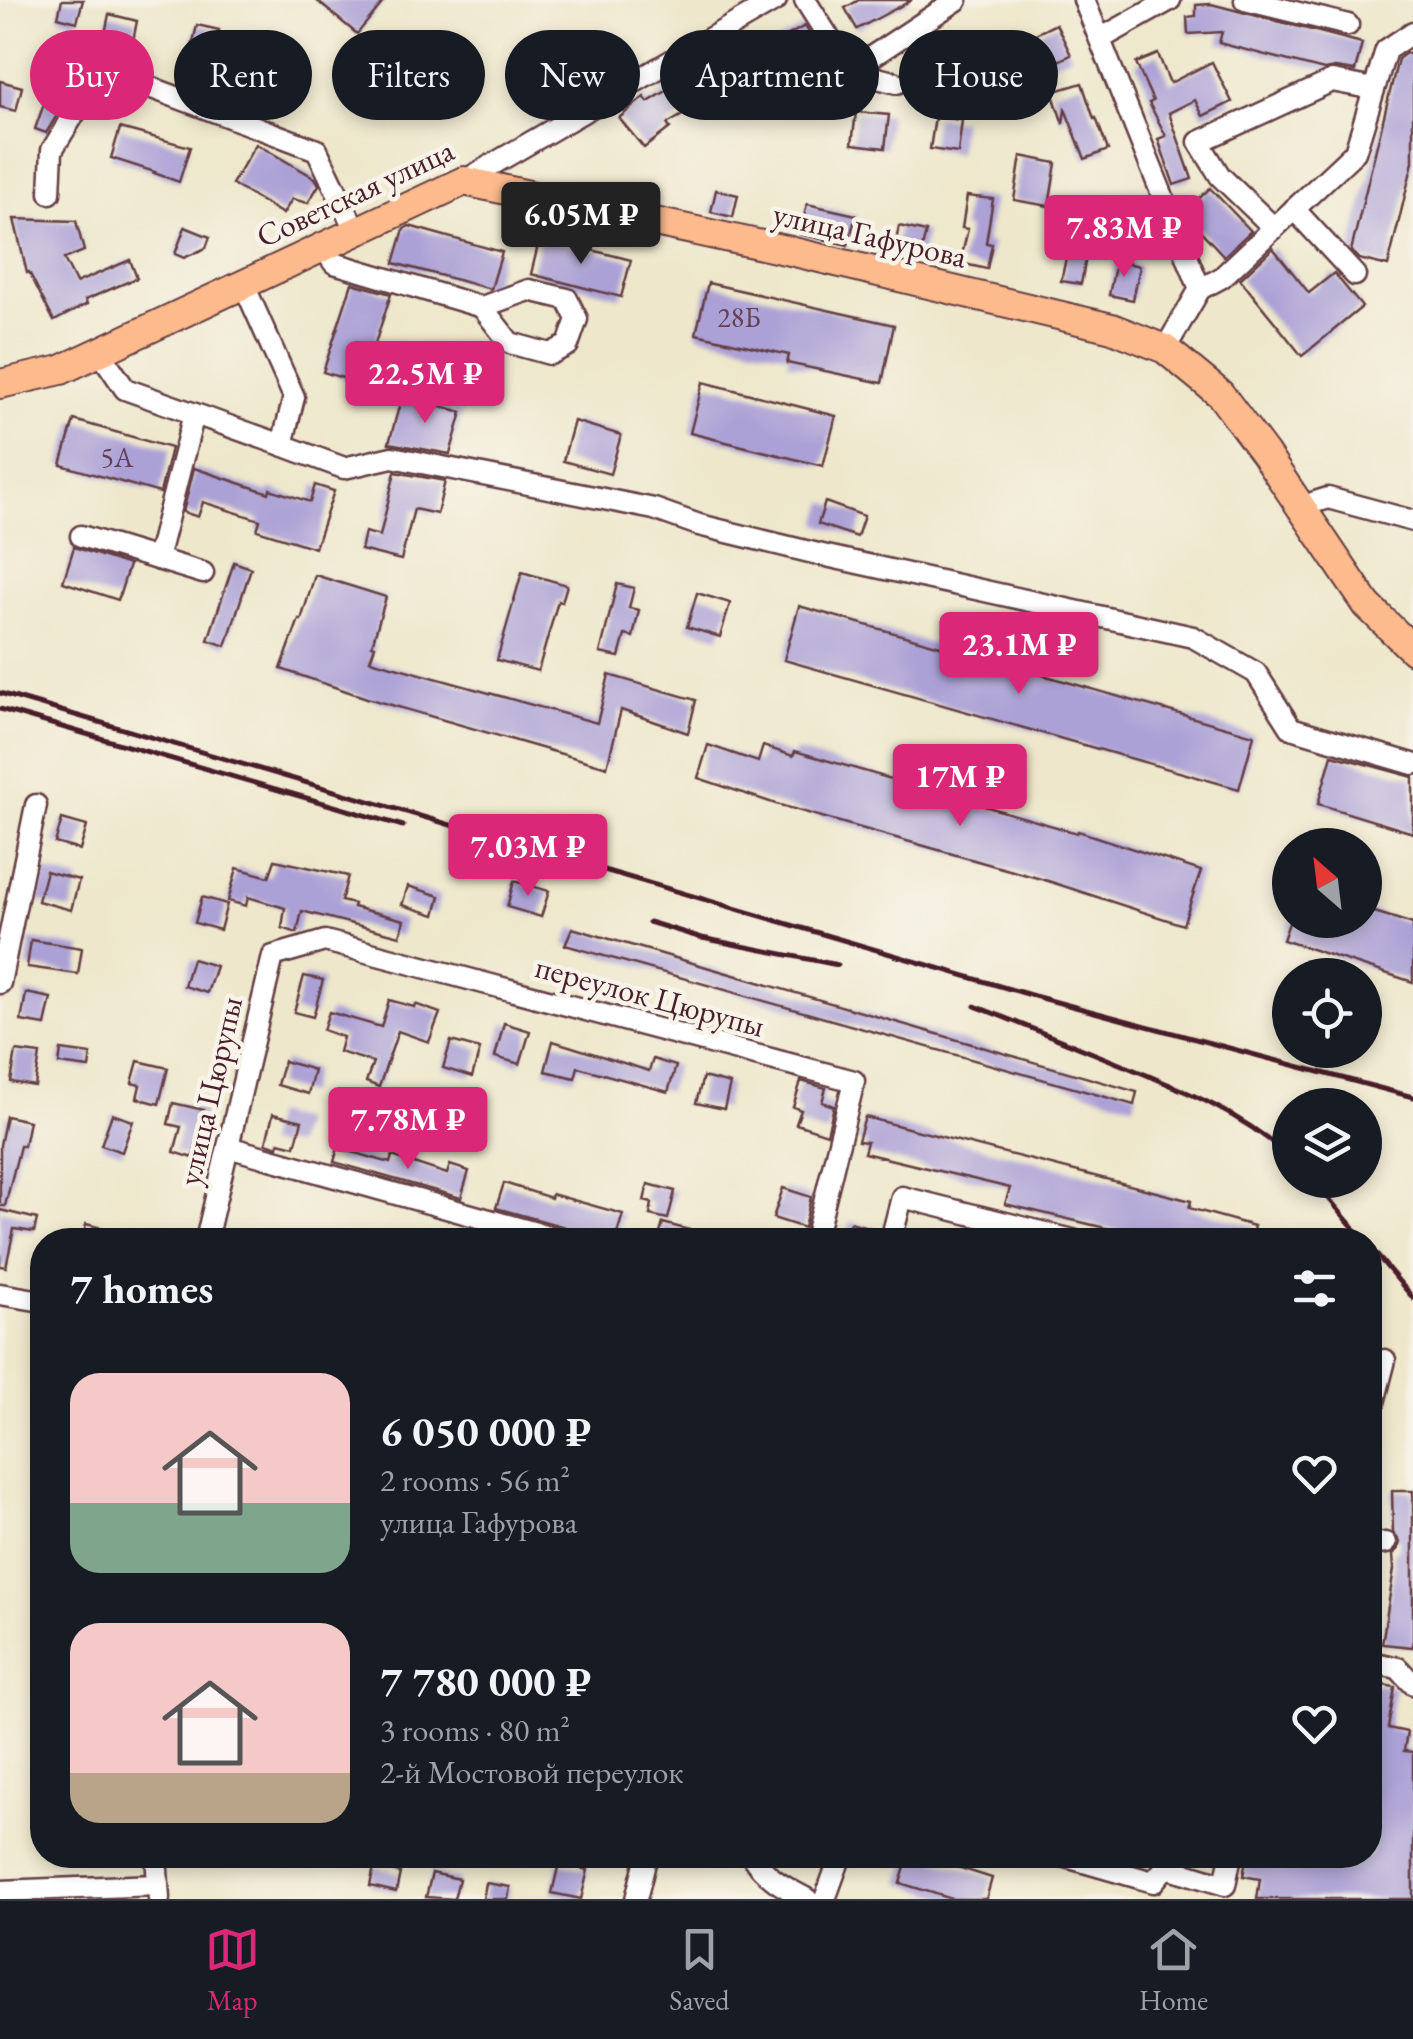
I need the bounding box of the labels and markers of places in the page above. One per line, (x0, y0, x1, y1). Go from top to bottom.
pin: 6.05M ₽ (489, 182, 673, 267)
pin: 7.83M ₽ (1032, 195, 1216, 280)
pin: 22.5M ₽ (333, 341, 517, 426)
pin: 23.1M ₽ (927, 612, 1111, 697)
pin: 17M ₽ (890, 744, 1030, 829)
pin: 7.03M ₽ (436, 814, 620, 899)
pin: 7.78M ₽ (316, 1087, 500, 1172)

